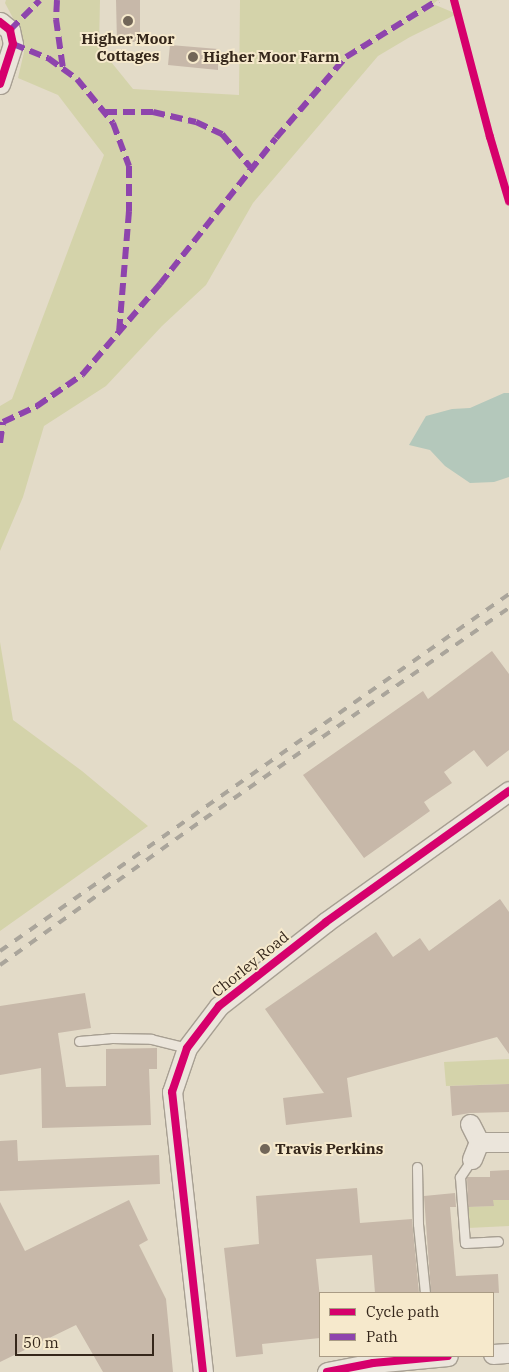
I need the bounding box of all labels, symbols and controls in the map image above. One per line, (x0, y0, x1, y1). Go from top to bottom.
marker: Higher Moor Cottages (122, 15, 134, 27)
place label: Higher Moor Cottages (81, 29, 175, 64)
place label: Higher Moor Farm (203, 48, 339, 66)
marker: Higher Moor Farm (187, 51, 199, 63)
street label: Chorley Road (208, 927, 292, 1001)
place label: Travis Perkins (275, 1140, 383, 1158)
marker: Travis Perkins (259, 1143, 271, 1155)
legend (319, 1292, 494, 1357)
text: Cycle path (366, 1302, 439, 1321)
scale bar (18, 1324, 156, 1356)
text: Path (366, 1327, 398, 1346)
text: 50 m (23, 1333, 59, 1352)

